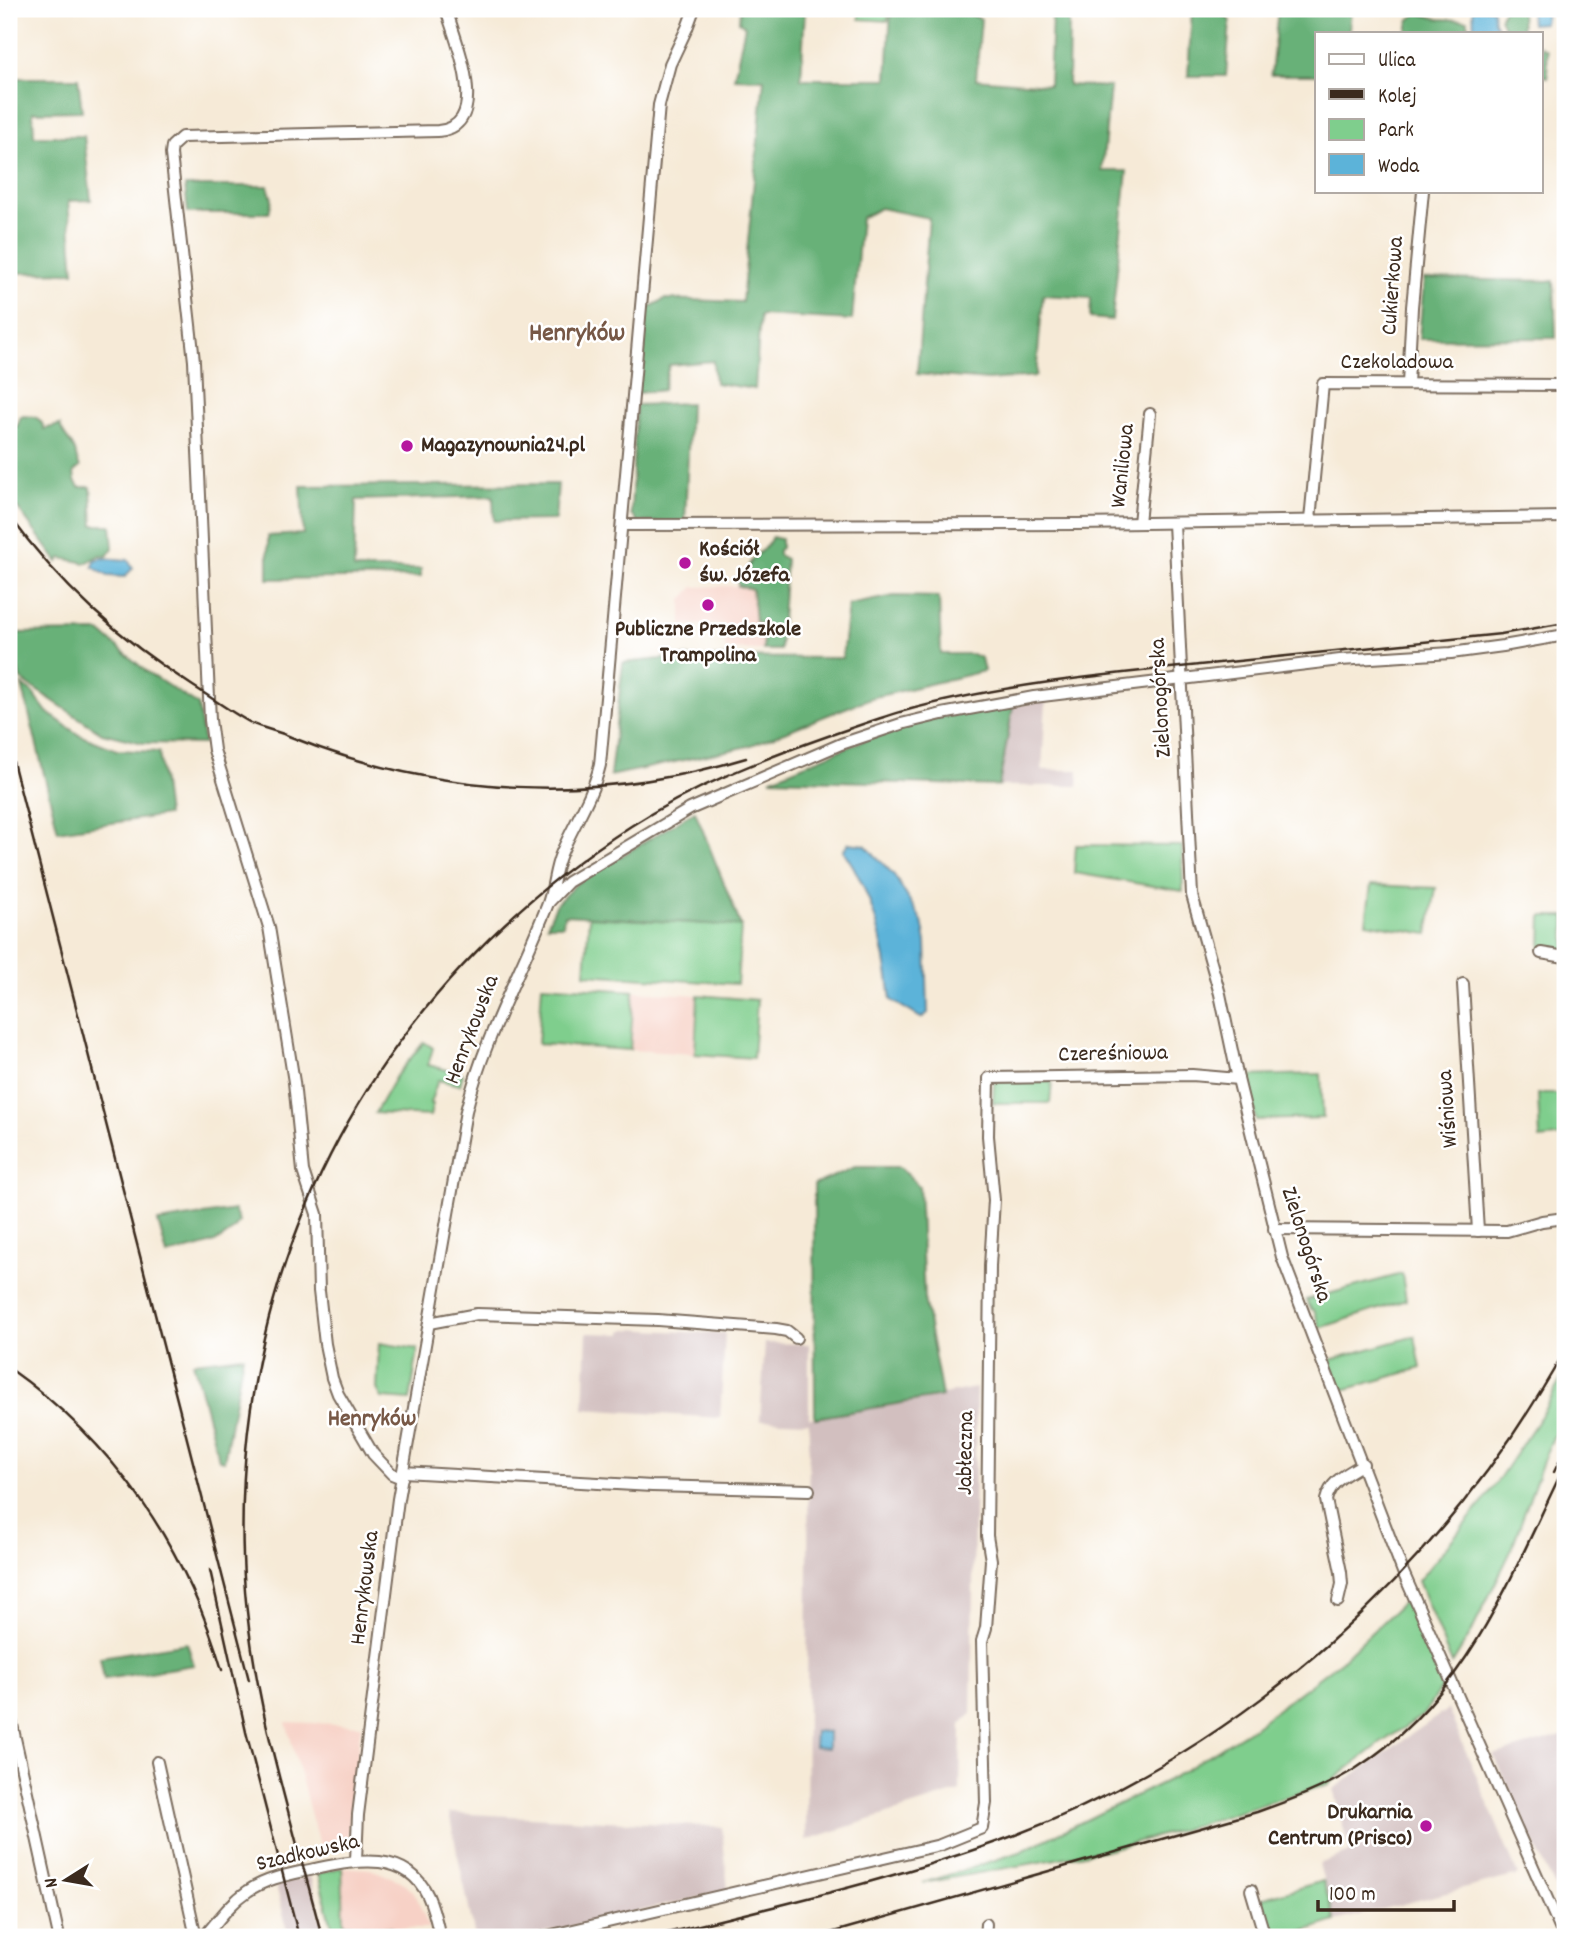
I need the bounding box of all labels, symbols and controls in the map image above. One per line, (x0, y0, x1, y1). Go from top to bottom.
legend (1315, 32, 1542, 192)
text: Ulica (1378, 47, 1416, 77)
text: Kolej (1378, 83, 1417, 113)
text: Park (1378, 117, 1414, 147)
text: Woda (1378, 153, 1420, 183)
street label: Cukierkowa (1374, 234, 1414, 336)
district label: Henryków (529, 316, 625, 353)
street label: Czekoladowa (1341, 347, 1455, 380)
street label: Waniliowa (1103, 421, 1145, 510)
place label: Magazynownia24.pl (421, 430, 585, 463)
marker: Magazynownia24.pl (399, 438, 415, 454)
place label: Kościół św. Józefa (699, 534, 790, 593)
marker: Kościół św. Józefa (677, 555, 693, 571)
marker: Publiczne Przedszkole Trampolina (700, 597, 716, 613)
place label: Publiczne Przedszkole Trampolina (615, 614, 801, 673)
street label: Zielonogórska (1142, 636, 1182, 759)
street label: Henrykowska (437, 969, 509, 1089)
street label: Czereśniowa (1058, 1038, 1169, 1072)
street label: Wiśniowa (1430, 1068, 1468, 1149)
street label: Zielonogórska (1271, 1183, 1340, 1308)
district label: Henryków (328, 1403, 416, 1437)
street label: Jabłeczna (950, 1409, 984, 1496)
street label: Henrykowska (343, 1528, 390, 1647)
place label: Drukarnia Centrum (Prisco) (1268, 1797, 1413, 1856)
marker: Drukarnia Centrum (Prisco) (1418, 1818, 1434, 1834)
street label: Szadkowska (253, 1826, 364, 1882)
north arrow (32, 1844, 102, 1914)
scale bar (1318, 1869, 1455, 1913)
text: N (39, 1875, 67, 1890)
text: 100 m (1329, 1881, 1376, 1911)

